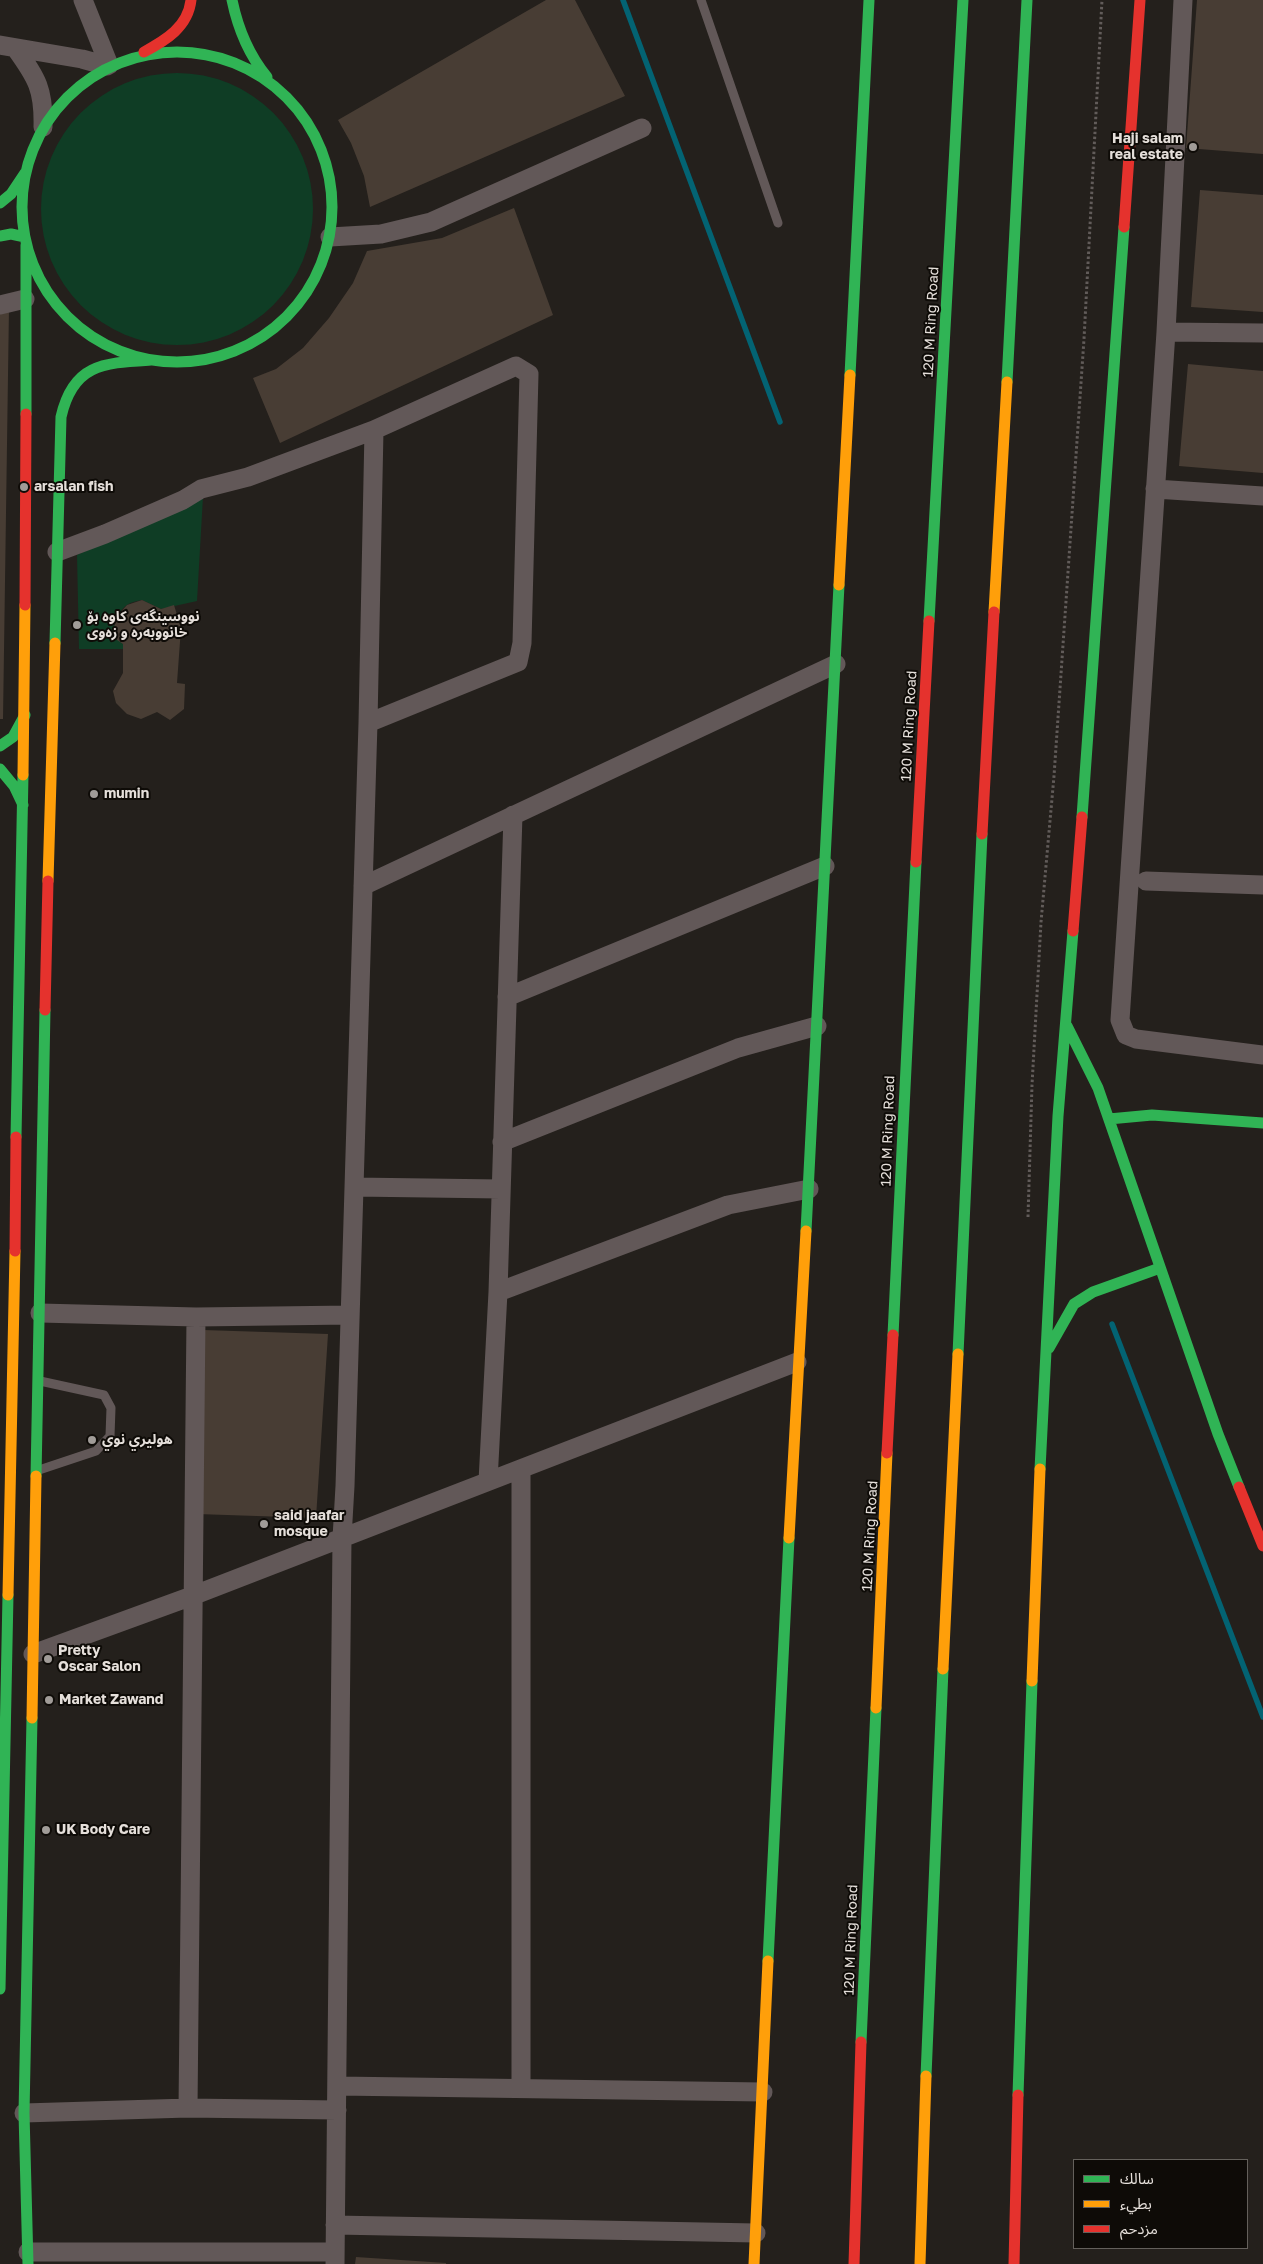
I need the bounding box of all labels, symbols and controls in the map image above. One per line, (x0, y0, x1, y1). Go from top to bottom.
place label: Haji salam real estate (1110, 131, 1183, 164)
marker: Haji salam real estate (1187, 141, 1199, 153)
street label: 120 M Ring Road (920, 266, 942, 378)
place label: arsalan fish (34, 479, 114, 495)
marker: arsalan fish (18, 481, 30, 493)
place label: نووسینگەی کاوە بۆ خانووبەرە و زەوی (87, 609, 200, 642)
marker: نووسینگەی کاوە بۆ خانووبەرە و زەوی (71, 619, 83, 631)
street label: 120 M Ring Road (898, 670, 920, 782)
place label: mumin (104, 786, 149, 802)
marker: mumin (88, 788, 100, 800)
street label: 120 M Ring Road (878, 1075, 898, 1187)
place label: هوليري نوي (102, 1432, 173, 1448)
marker: هوليري نوي (86, 1434, 98, 1446)
street label: 120 M Ring Road (859, 1480, 881, 1592)
place label: said jaafar mosque (274, 1508, 344, 1540)
marker: said jaafar mosque (258, 1518, 270, 1530)
place label: Pretty Oscar Salon (58, 1643, 141, 1675)
marker: Pretty Oscar Salon (42, 1653, 54, 1665)
place label: Market Zawand (59, 1692, 163, 1708)
marker: Market Zawand (43, 1694, 55, 1706)
place label: UK Body Care (56, 1822, 150, 1838)
marker: UK Body Care (40, 1824, 52, 1836)
street label: 120 M Ring Road (841, 1884, 861, 1996)
legend (1073, 2159, 1248, 2249)
text: سالك (1120, 2169, 1154, 2187)
text: بطيء (1120, 2194, 1152, 2212)
text: مزدحم (1120, 2219, 1158, 2237)

